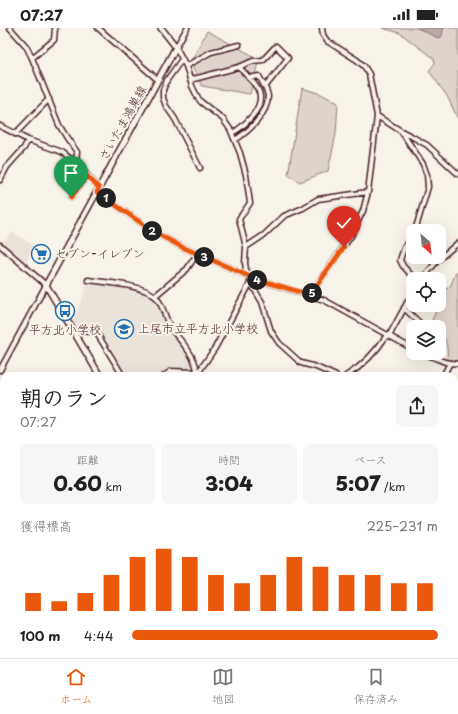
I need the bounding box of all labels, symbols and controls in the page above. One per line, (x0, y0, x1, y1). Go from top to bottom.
text: 07:27 (20, 3, 63, 26)
street label: さいたま鴻巣線 (94, 82, 150, 163)
pin (54, 156, 88, 197)
icon: arrive (60, 162, 82, 184)
pin: 1 (96, 188, 116, 208)
text: 1 (103, 189, 109, 206)
pin (327, 206, 361, 247)
icon: check (333, 212, 355, 234)
pin: 2 (142, 221, 162, 241)
text: 2 (148, 222, 156, 239)
north arrow (406, 224, 446, 264)
map controls (406, 224, 446, 360)
supermarket icon: セブン-イレブン (30, 243, 52, 265)
place label: セブン-イレブン (55, 244, 145, 262)
pin: 3 (194, 247, 214, 267)
text: 3 (200, 248, 208, 265)
pin: 4 (247, 270, 267, 290)
text: 4 (253, 271, 261, 288)
button: locate (406, 272, 446, 312)
pin: 5 (302, 283, 322, 303)
text: 5 (308, 284, 316, 301)
bus stop icon: 平方北小学校 (54, 300, 76, 322)
school or university icon: 上尾市立平方北小学校 (113, 318, 135, 340)
place label: 上尾市立平方北小学校 (138, 319, 258, 337)
place label: 平方北小学校 (29, 320, 101, 338)
button: layers (406, 320, 446, 360)
text: 朝のラン (20, 380, 108, 413)
button: share (396, 385, 438, 427)
text: 07:27 (20, 412, 56, 431)
text: 距離 (77, 451, 99, 468)
text: 時間 (218, 451, 240, 468)
text: ペース (354, 451, 386, 468)
text: 0.60 (53, 468, 102, 498)
text: 3:04 (205, 468, 253, 498)
text: 5:07 (335, 468, 381, 498)
text: km (102, 478, 122, 495)
text: /km (381, 478, 405, 495)
text: 獲得標高 (20, 516, 72, 535)
text: 225–231 m (367, 516, 438, 535)
text: 100 m (20, 626, 61, 645)
text: 4:44 (84, 626, 114, 645)
tab: ホーム (60, 666, 92, 707)
tab: 地図 (212, 666, 234, 707)
tab: 保存済み (354, 666, 398, 707)

